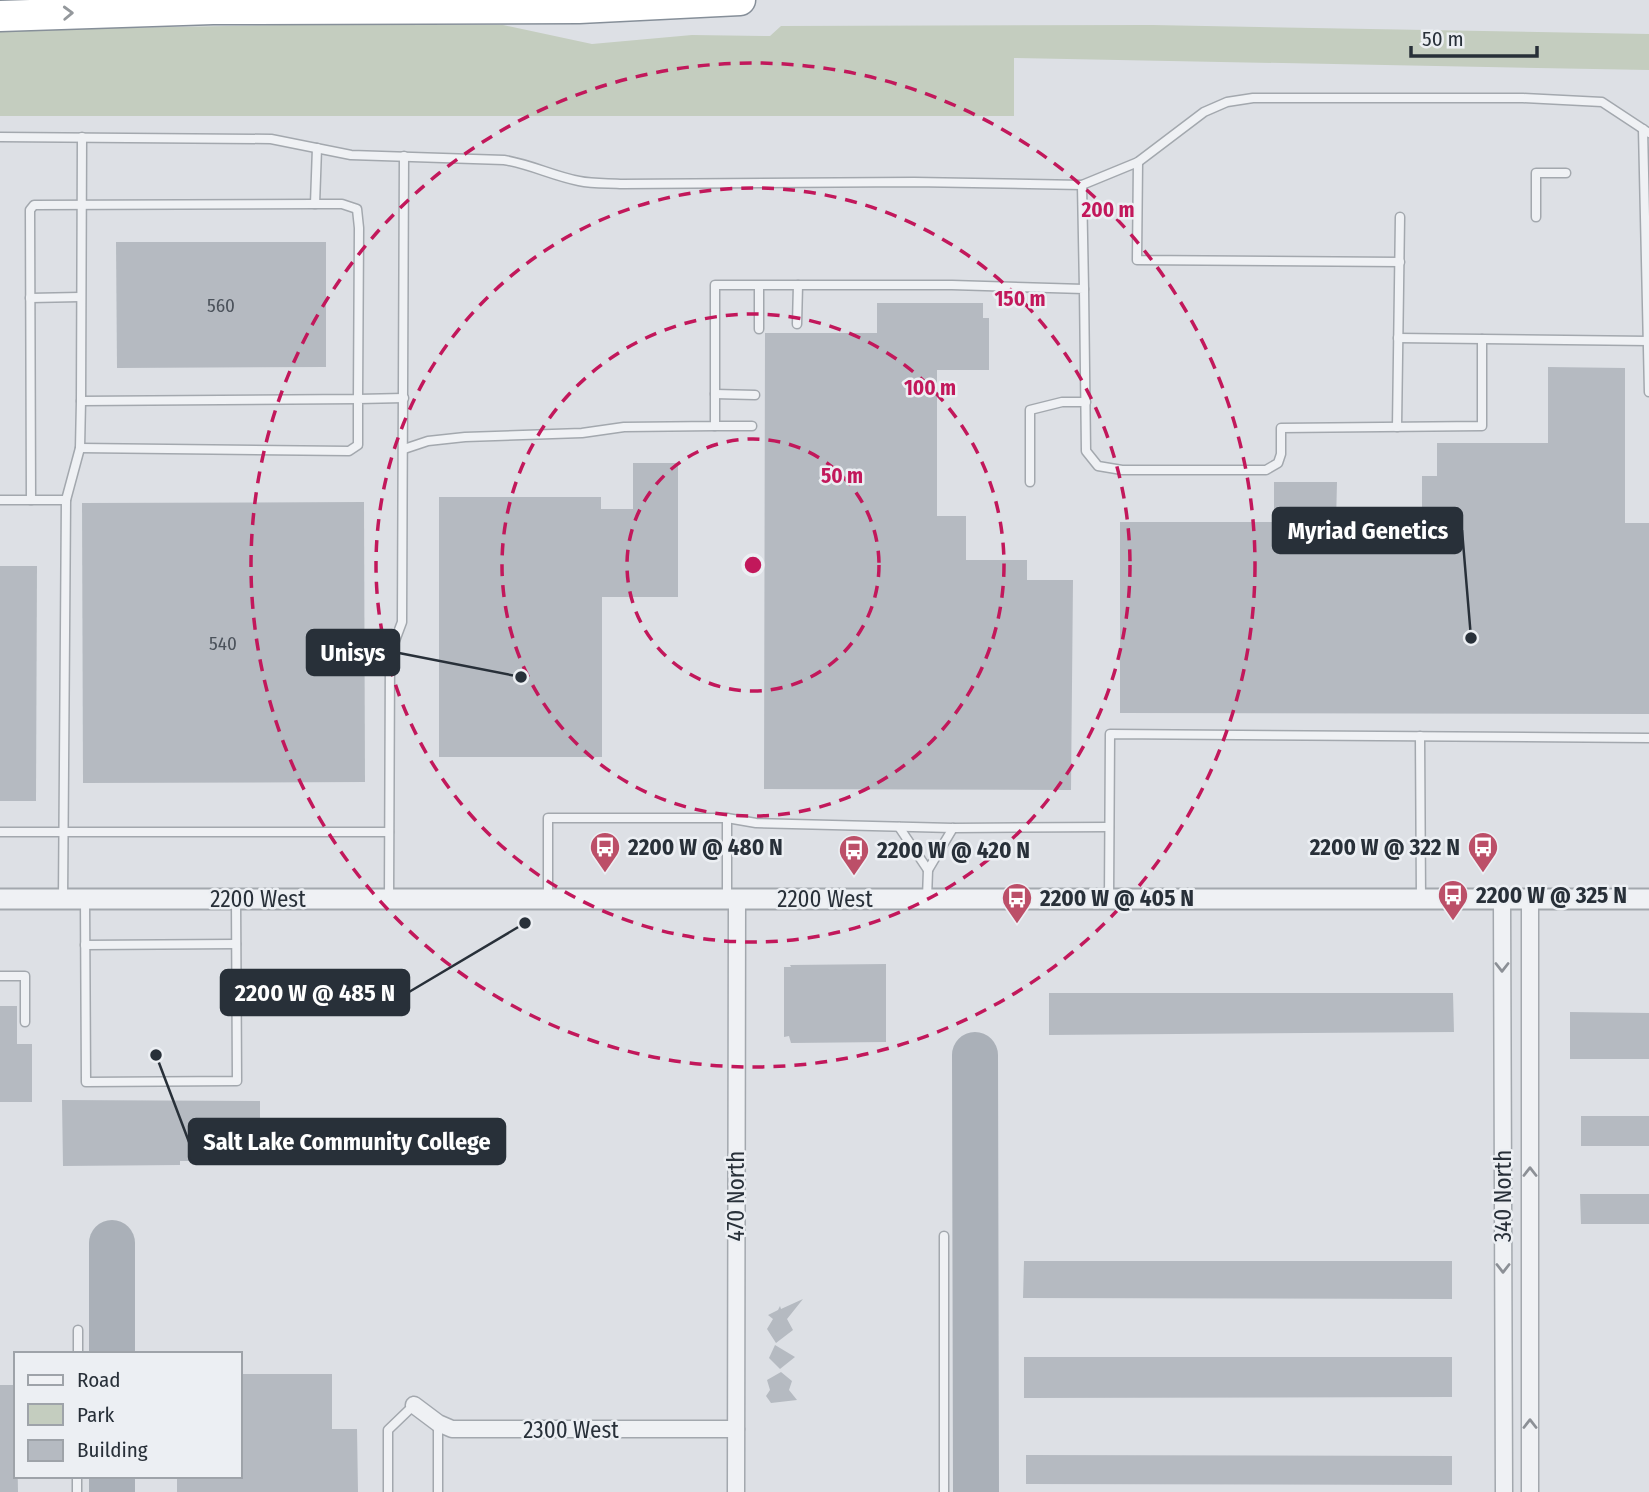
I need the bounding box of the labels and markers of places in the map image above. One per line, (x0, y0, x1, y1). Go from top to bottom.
callout: Myriad Genetics (1273, 508, 1462, 553)
centre of rings (741, 553, 765, 577)
callout: Unisys (307, 630, 399, 675)
bus stop icon: 2200 W @ 480 N (588, 830, 622, 874)
bus stop icon: 2200 W @ 322 N (1466, 830, 1500, 874)
place label: 2200 W @ 480 N (627, 833, 783, 861)
bus stop icon: 2200 W @ 420 N (837, 833, 871, 877)
place label: 2200 W @ 322 N (1309, 833, 1460, 861)
place label: 2200 W @ 420 N (876, 836, 1030, 864)
bus stop icon: 2200 W @ 325 N (1436, 878, 1470, 922)
bus stop icon: 2200 W @ 405 N (1000, 881, 1034, 925)
place label: 2200 W @ 325 N (1475, 881, 1627, 909)
place label: 2200 W @ 405 N (1039, 884, 1194, 912)
callout: 2200 W @ 485 N (221, 970, 409, 1015)
callout: Salt Lake Community College (189, 1119, 505, 1164)

